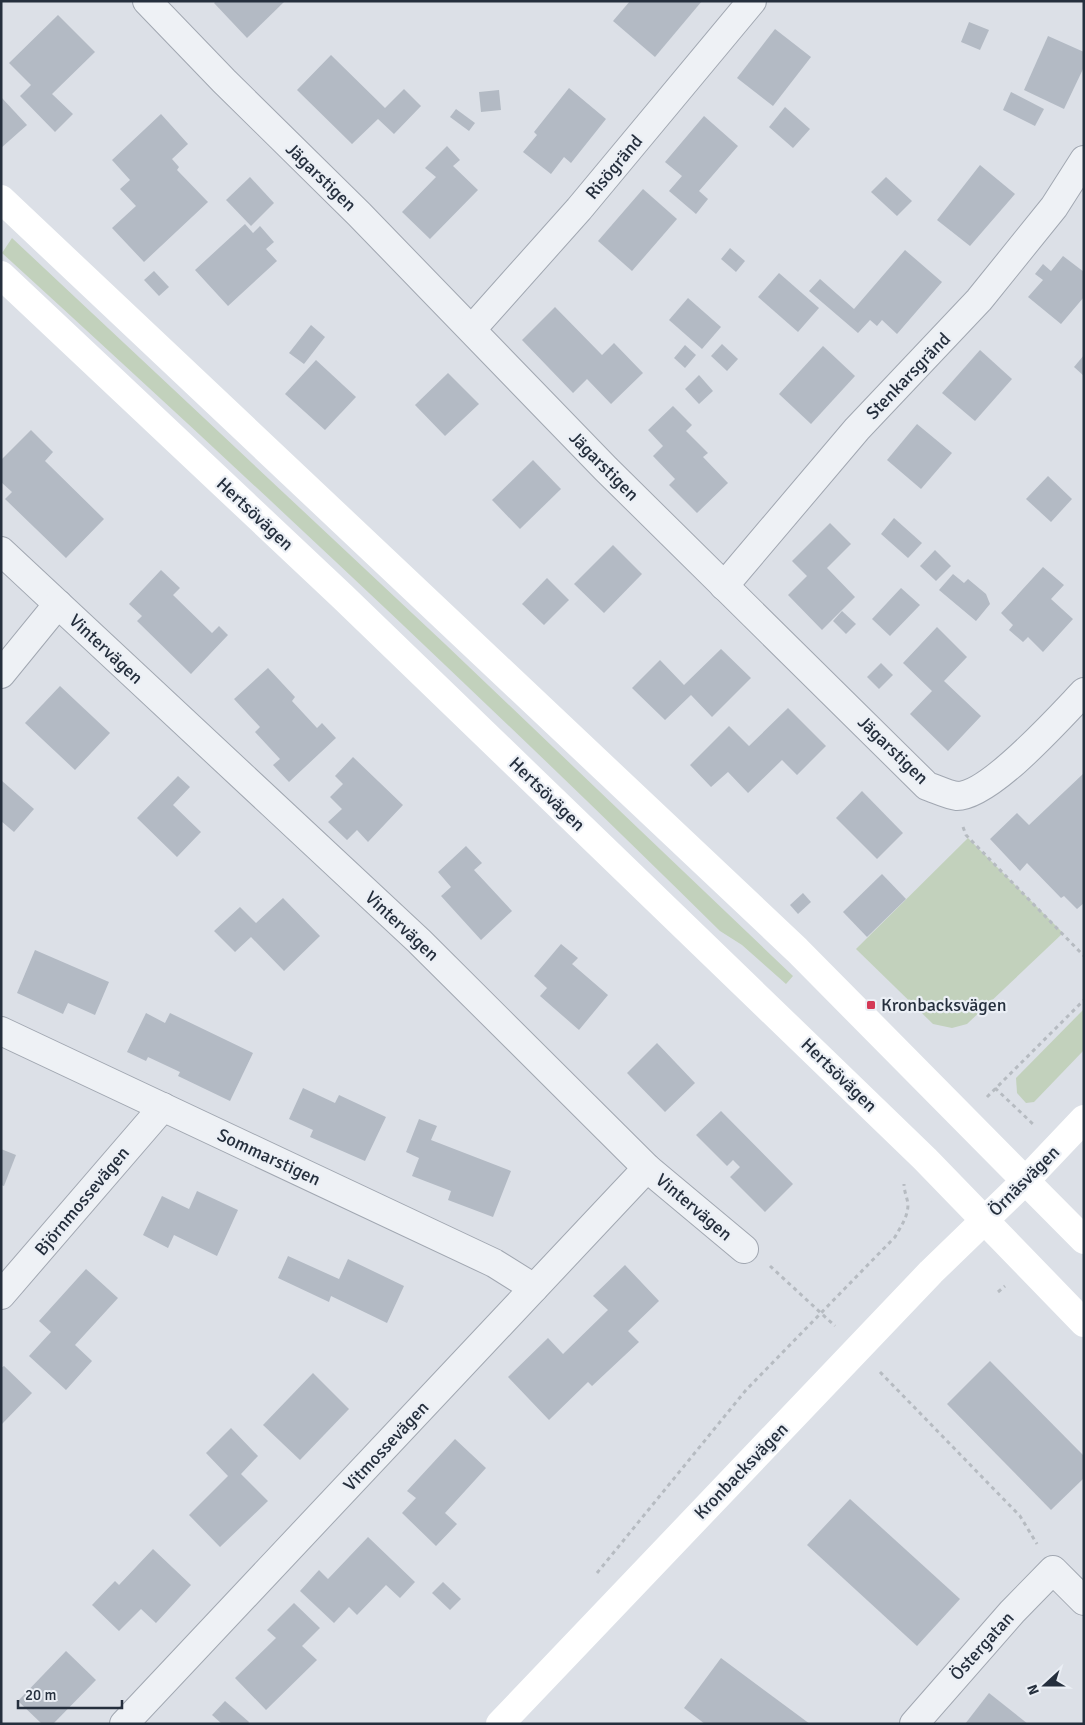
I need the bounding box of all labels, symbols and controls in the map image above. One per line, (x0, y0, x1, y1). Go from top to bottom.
street label: Risögränd (581, 130, 647, 204)
street label: Jägarstigen (281, 138, 361, 216)
street label: Stenkarsgränd (861, 328, 955, 424)
street label: Jägarstigen (565, 427, 643, 505)
street label: Hertsövägen (212, 473, 298, 555)
street label: Vintervägen (65, 609, 147, 689)
street label: Jägarstigen (853, 711, 933, 789)
street label: Hertsövägen (504, 752, 590, 836)
street label: Vintervägen (361, 886, 443, 966)
place label: Kronbacksvägen (881, 994, 1007, 1016)
marker: Kronbacksvägen (865, 999, 877, 1011)
street label: Hertsövägen (796, 1033, 882, 1117)
street label: Sommarstigen (214, 1124, 324, 1190)
street label: Örnäsvägen (984, 1141, 1064, 1221)
street label: Björnmossevägen (30, 1142, 134, 1260)
street label: Vintervägen (651, 1169, 737, 1245)
street label: Vitmossevägen (339, 1396, 433, 1496)
street label: Kronbacksvägen (689, 1418, 793, 1524)
street label: Östergatan (945, 1607, 1019, 1685)
north arrow (1020, 1660, 1070, 1710)
scale bar (18, 1678, 121, 1710)
text: N (1024, 1682, 1043, 1697)
text: 20 m (25, 1686, 56, 1704)

